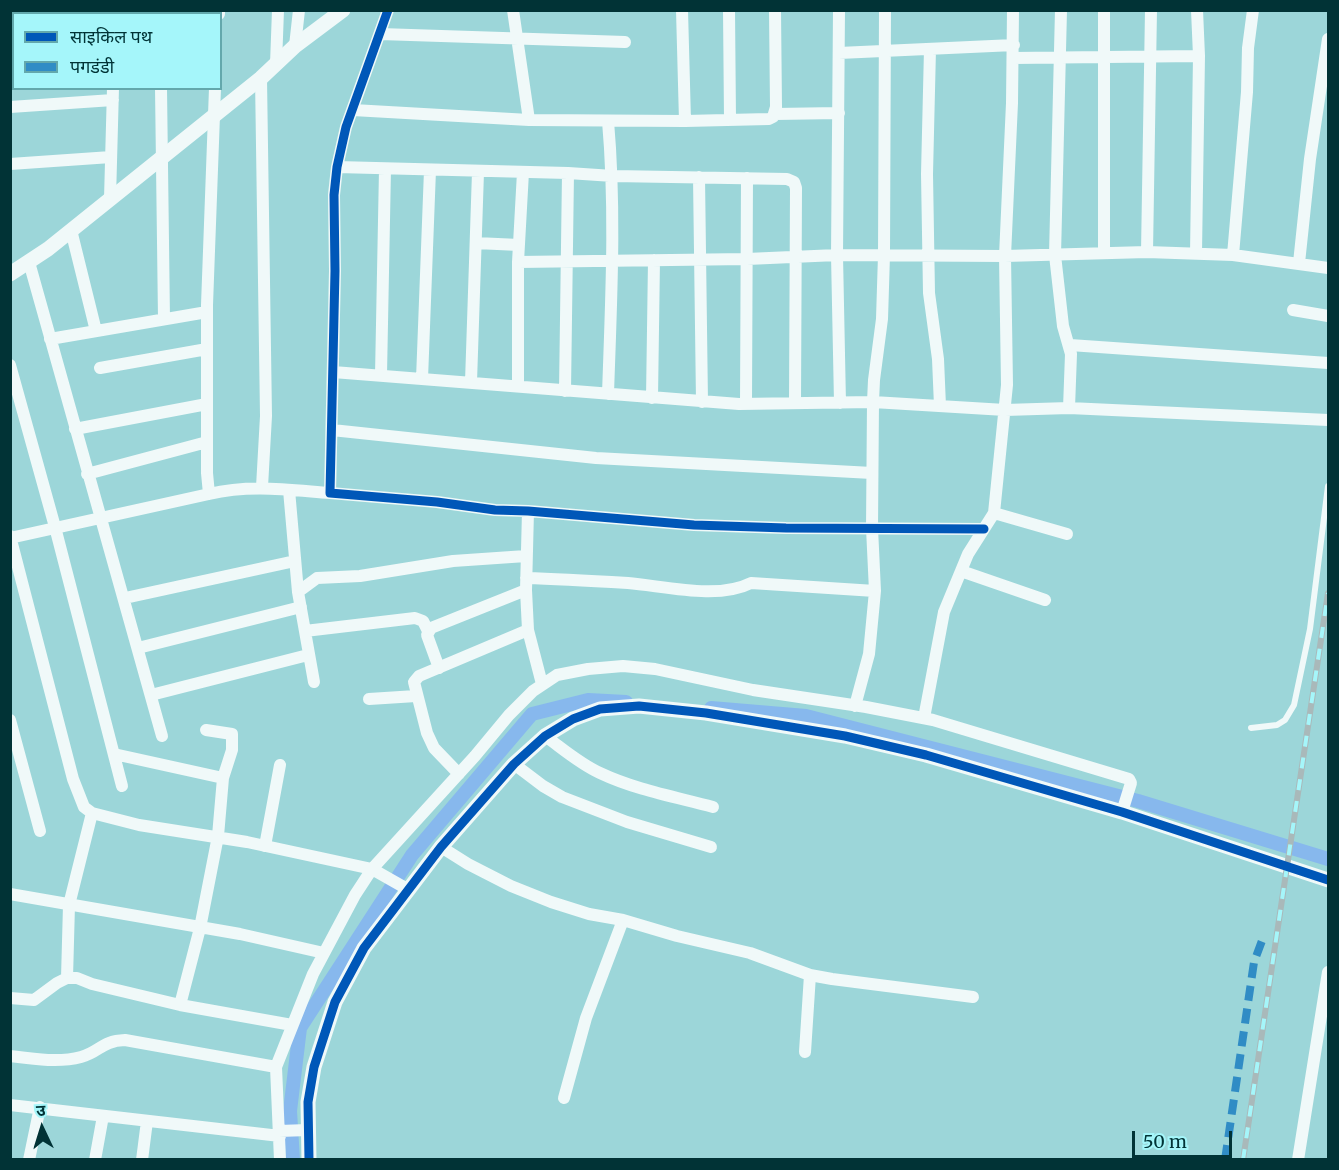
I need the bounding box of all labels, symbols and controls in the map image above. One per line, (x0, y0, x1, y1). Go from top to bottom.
legend (12, 12, 222, 90)
text: साइकिल पथ (70, 25, 152, 48)
text: पगडंडी (70, 55, 114, 78)
north arrow (12, 1098, 72, 1158)
text: उ (35, 1100, 46, 1120)
scale bar (1135, 1119, 1236, 1157)
text: 50 m (1143, 1130, 1187, 1153)

